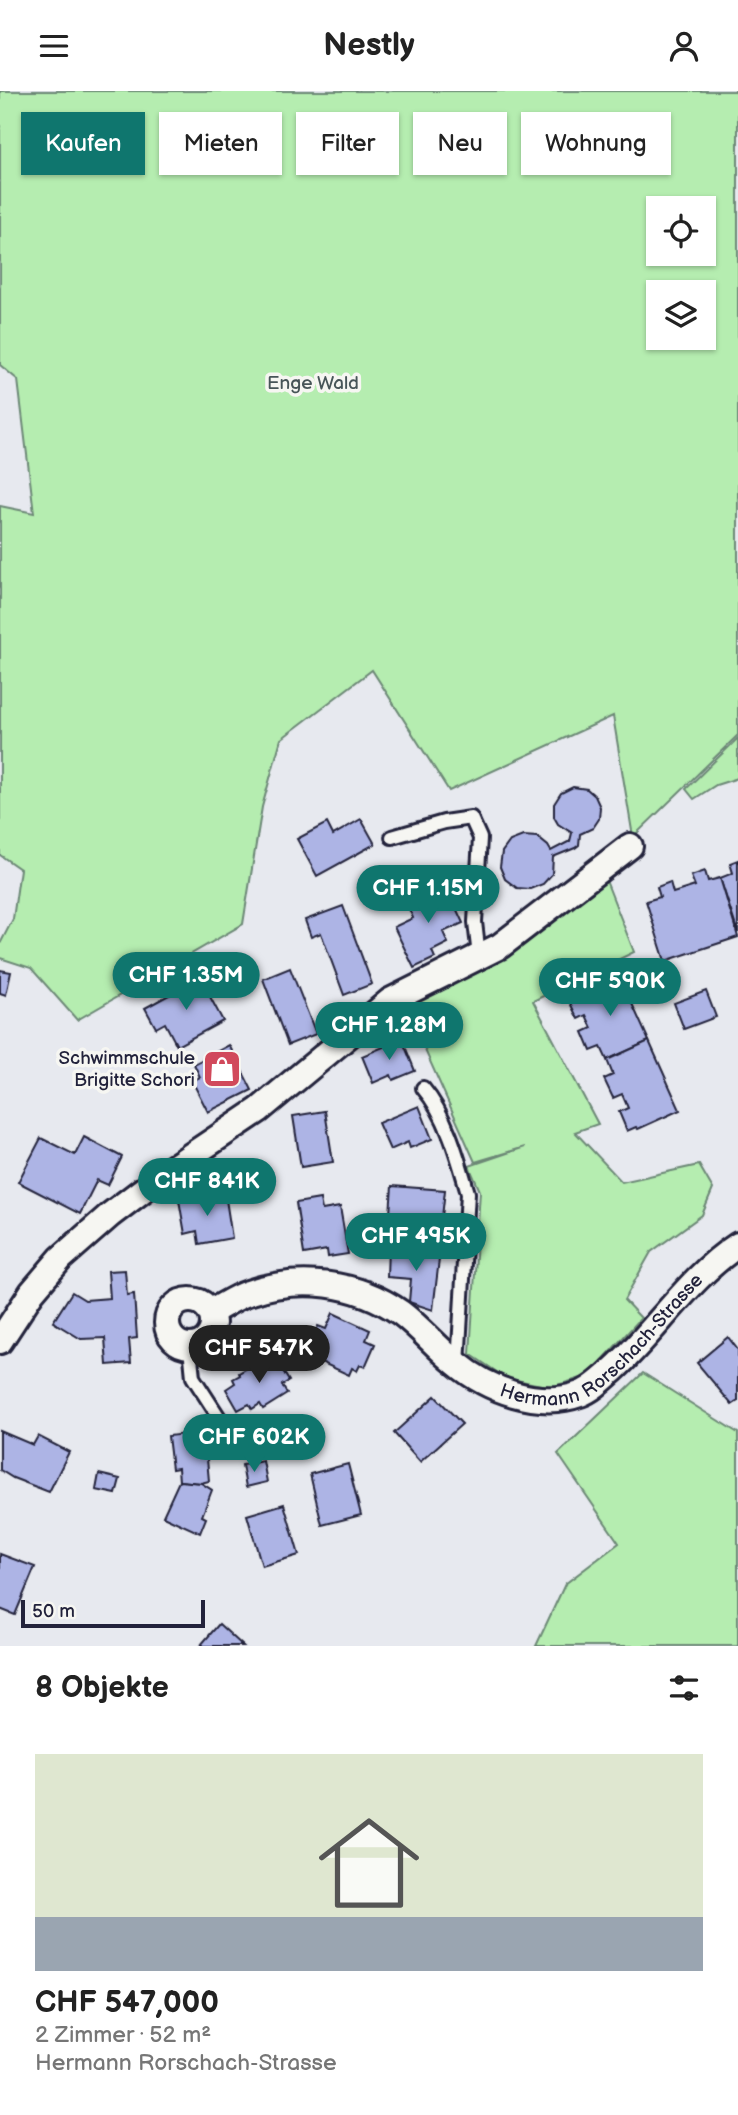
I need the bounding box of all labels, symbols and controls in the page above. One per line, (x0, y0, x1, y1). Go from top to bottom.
text: Nestly (323, 26, 415, 65)
icon: menu (35, 27, 73, 65)
icon: person (665, 27, 703, 65)
chip: Kaufen (21, 112, 145, 175)
chip: Mieten (159, 112, 282, 175)
chip: Filter (296, 112, 399, 175)
chip: Neu (413, 112, 507, 175)
chip: Wohnung (521, 112, 671, 175)
map controls (646, 196, 716, 350)
button: locate (646, 196, 716, 266)
button: layers (646, 280, 716, 350)
park label: Enge Wald (267, 372, 359, 395)
pin: CHF 1.15M (348, 865, 508, 925)
text: CHF 1.15M (373, 874, 483, 902)
pin: CHF 1.35M (106, 953, 266, 1012)
pin: CHF 590K (538, 958, 682, 1018)
text: CHF 1.35M (129, 961, 243, 989)
text: CHF 590K (555, 967, 665, 995)
pin: CHF 1.28M (309, 1003, 469, 1062)
text: CHF 1.28M (331, 1011, 447, 1039)
place label: Schwimmschule Brigitte Schori (59, 1047, 195, 1092)
shop icon: Schwimmschule Brigitte Schori (201, 1048, 243, 1090)
pin: CHF 841K (135, 1159, 279, 1218)
text: CHF 841K (154, 1167, 260, 1195)
pin: CHF 495K (344, 1213, 488, 1273)
text: CHF 495K (361, 1222, 471, 1250)
street label: Hermann Rorschach-Strasse (497, 1269, 708, 1411)
pin: CHF 547K (187, 1325, 331, 1385)
text: CHF 547K (205, 1334, 313, 1362)
pin: CHF 602K (182, 1415, 326, 1474)
text: CHF 602K (198, 1423, 310, 1451)
scale bar (21, 1597, 205, 1629)
text: 50 m (32, 1600, 75, 1623)
icon: filters (665, 1669, 703, 1707)
text: 8 Objekte (35, 1670, 169, 1706)
icon: home (306, 1800, 432, 1926)
text: CHF 547,000 (35, 1985, 219, 2021)
text: 2 Zimmer · 52 m² (35, 2021, 211, 2049)
text: Hermann Rorschach-Strasse (35, 2049, 337, 2077)

